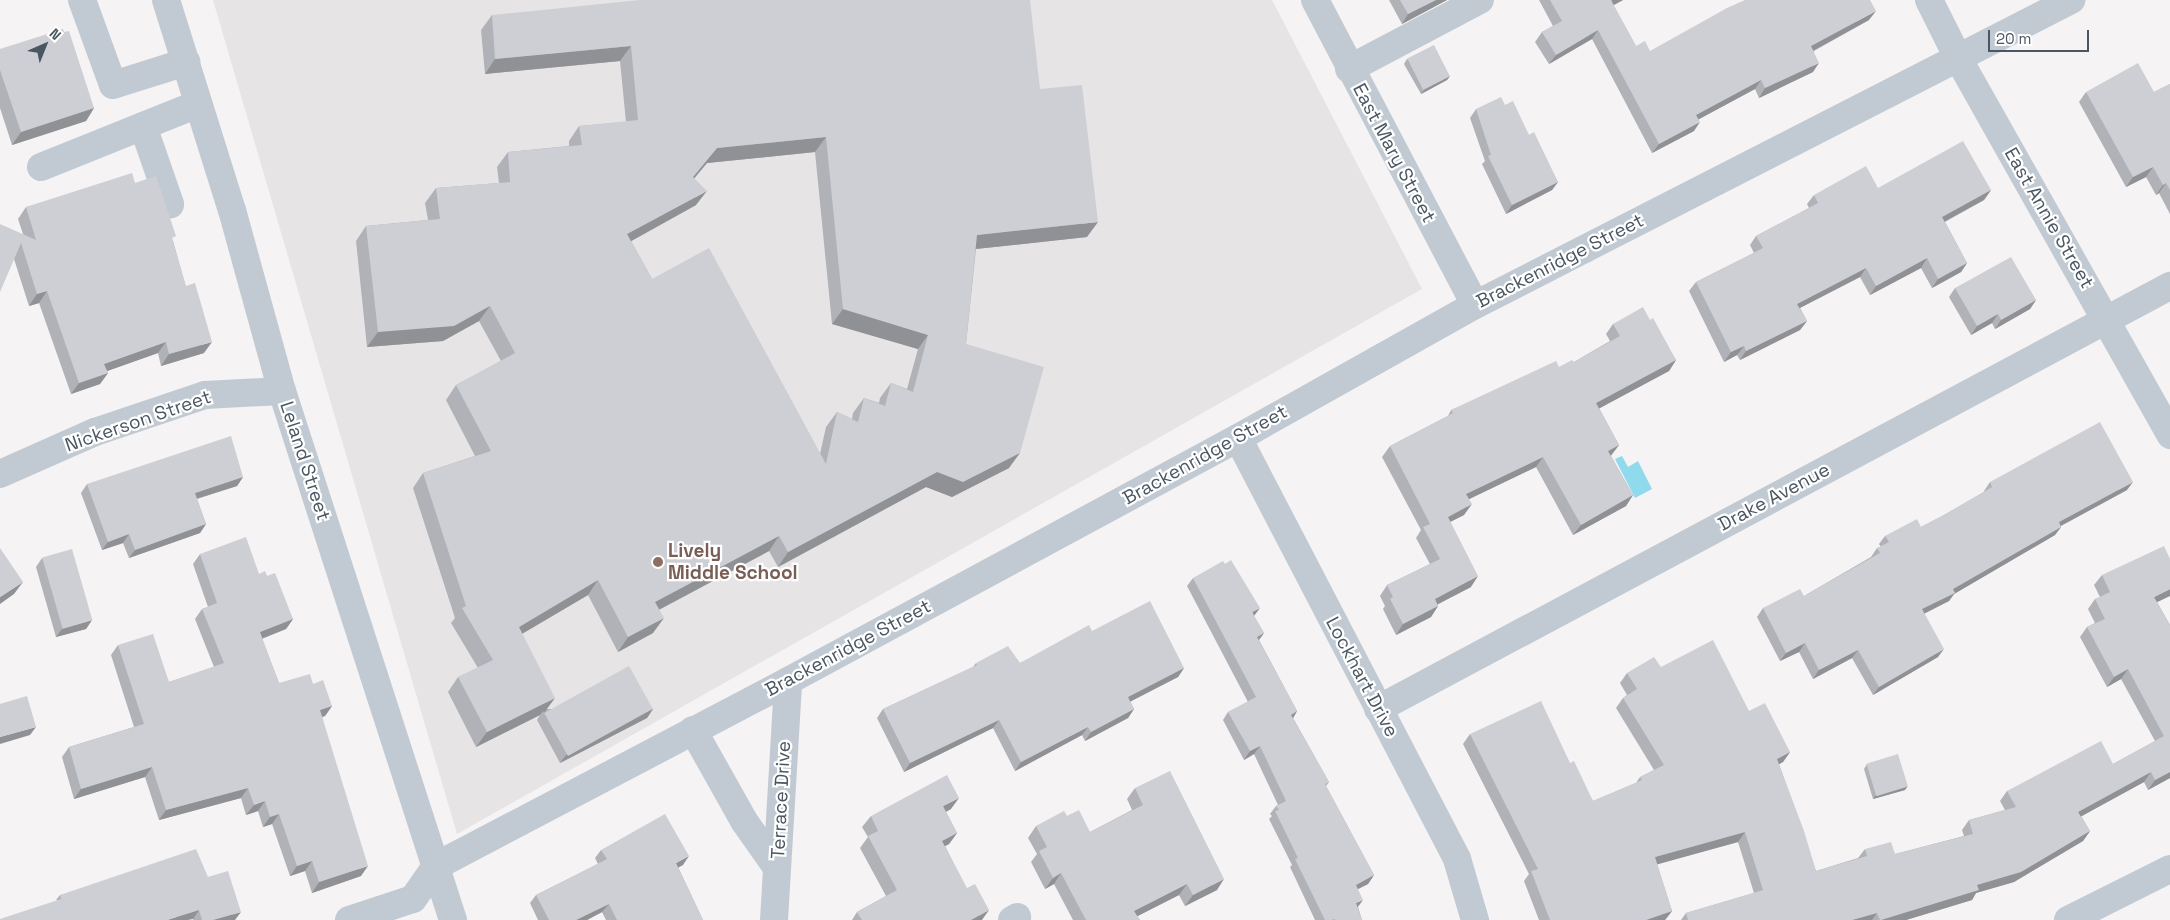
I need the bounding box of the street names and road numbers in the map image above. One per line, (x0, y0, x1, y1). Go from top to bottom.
street label: East Mary Street (1348, 80, 1440, 226)
street label: East Annie Street (1999, 143, 2099, 293)
street label: Brackenridge Street (1473, 209, 1647, 313)
street label: Nickerson Street (62, 385, 214, 457)
street label: Leland Street (275, 399, 335, 523)
street label: Brackenridge Street (1119, 400, 1291, 510)
street label: Drake Avenue (1714, 458, 1834, 536)
street label: Brackenridge Street (761, 595, 935, 701)
street label: Lockhart Drive (1321, 613, 1403, 741)
street label: Terrace Drive (767, 740, 795, 860)

